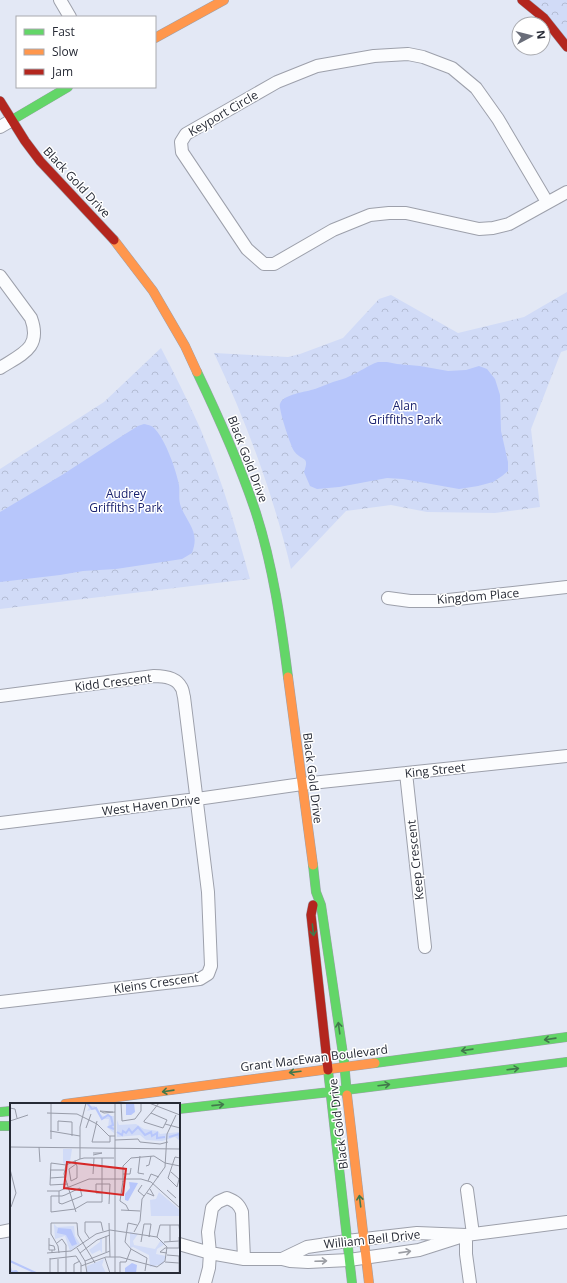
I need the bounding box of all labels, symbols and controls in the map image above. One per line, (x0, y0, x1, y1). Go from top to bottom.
legend (16, 16, 156, 88)
north arrow (511, 16, 551, 56)
text: Fast (52, 23, 75, 40)
text: N (533, 29, 549, 40)
text: Slow (52, 43, 79, 60)
text: Jam (51, 63, 73, 80)
street label: Keyport Circle (185, 86, 261, 140)
street label: Black Gold Drive (40, 143, 115, 221)
park label: Alan Griffiths Park (368, 397, 442, 428)
street label: Black Gold Drive (224, 413, 272, 505)
park label: Audrey Griffiths Park (89, 485, 163, 516)
street label: Kingdom Place (436, 584, 520, 608)
street label: Kidd Crescent (74, 669, 152, 695)
street label: Black Gold Drive (299, 732, 327, 825)
street label: King Street (404, 758, 466, 782)
street label: West Haven Drive (101, 790, 201, 819)
street label: Keep Crescent (402, 819, 428, 901)
one-way arrow (309, 923, 317, 936)
street label: Kleins Crescent (113, 969, 199, 997)
one-way arrow (335, 1022, 343, 1035)
one-way arrow (544, 1035, 557, 1043)
street label: Grant MacEwan Boulevard (239, 1041, 389, 1075)
one-way arrow (461, 1046, 474, 1054)
one-way arrow (506, 1065, 519, 1073)
one-way arrow (289, 1069, 302, 1076)
street label: Black Gold Drive (324, 1077, 352, 1170)
one-way arrow (377, 1081, 390, 1089)
one-way arrow (162, 1087, 175, 1095)
one-way arrow (211, 1101, 224, 1108)
inset map (10, 1103, 180, 1273)
one-way arrow (356, 1195, 363, 1208)
street label: William Bell Drive (323, 1225, 421, 1253)
one-way arrow (398, 1248, 411, 1256)
one-way arrow (314, 1258, 327, 1265)

